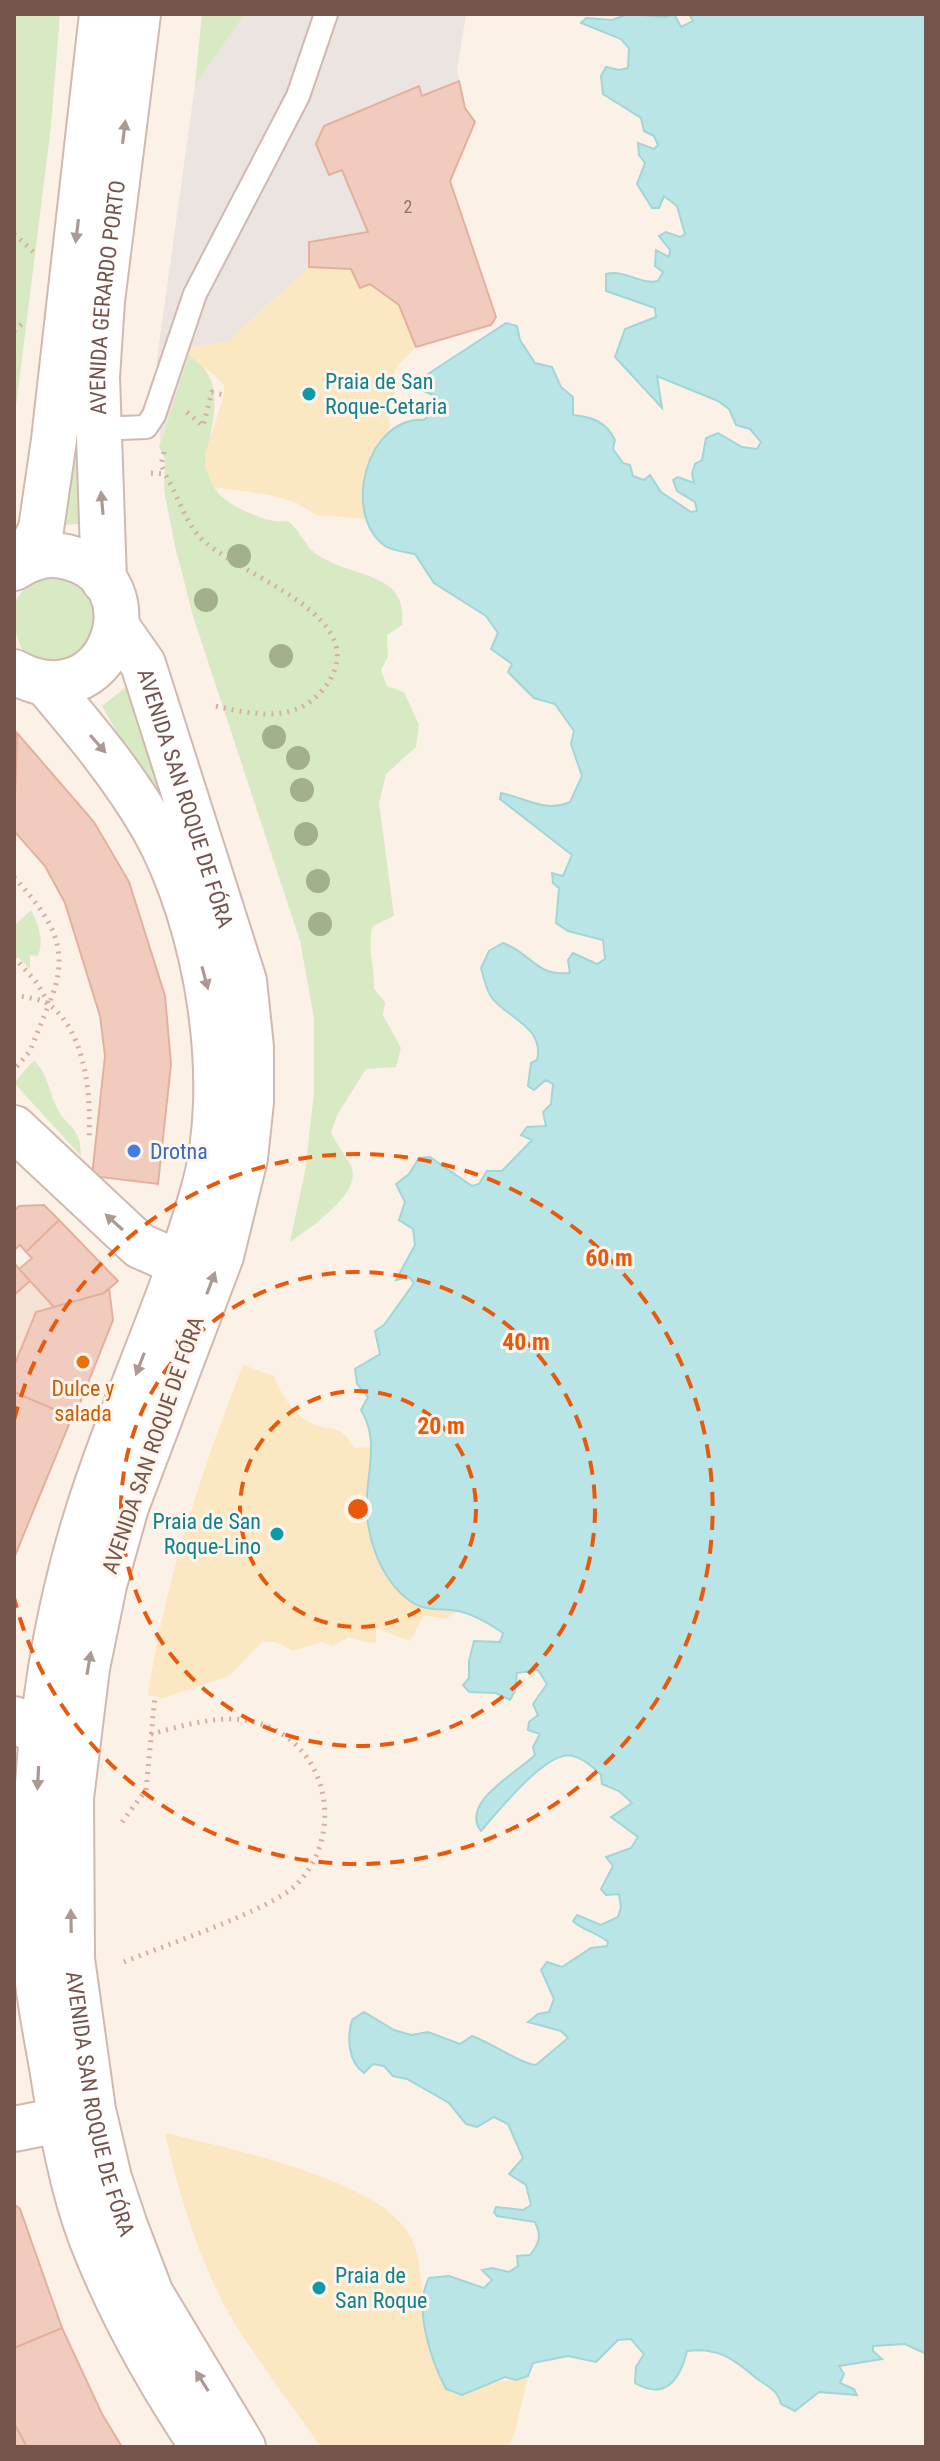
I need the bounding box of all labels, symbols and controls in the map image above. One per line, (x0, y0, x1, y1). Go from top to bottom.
one-way arrow (118, 120, 131, 145)
street label: AVENIDA GERARDO PORTO (84, 179, 130, 415)
house number: 2 (404, 196, 413, 217)
one-way arrow (70, 218, 83, 243)
place label: Praia de San Roque-Cetaria (325, 369, 447, 419)
marker: Praia de San Roque-Cetaria (300, 385, 318, 403)
one-way arrow (95, 490, 108, 515)
street label: AVENIDA SAN ROQUE DE FÓRA (133, 666, 239, 931)
one-way arrow (89, 733, 106, 753)
one-way arrow (200, 965, 212, 990)
place label: Drotna (150, 1139, 208, 1164)
marker: Drotna (125, 1142, 143, 1160)
one-way arrow (105, 1213, 124, 1231)
text: 60 m (585, 1244, 633, 1272)
one-way arrow (205, 1271, 218, 1295)
street label: AVENIDA SAN ROQUE DE FÓRA (96, 1313, 209, 1577)
text: 40 m (502, 1328, 550, 1356)
marker: Dulce y salada (74, 1353, 92, 1371)
one-way arrow (133, 1353, 146, 1377)
place label: Dulce y salada (52, 1376, 114, 1426)
text: 20 m (417, 1412, 465, 1440)
centre of rings (344, 1495, 372, 1523)
place label: Praia de San Roque-Lino (152, 1509, 261, 1559)
marker: Praia de San Roque-Lino (268, 1525, 286, 1543)
one-way arrow (83, 1650, 95, 1675)
one-way arrow (31, 1766, 44, 1791)
one-way arrow (65, 1908, 77, 1933)
street label: AVENIDA SAN ROQUE DE FÓRA (61, 1969, 140, 2240)
place label: Praia de San Roque (335, 2263, 427, 2313)
marker: Praia de San Roque (310, 2279, 328, 2297)
one-way arrow (195, 2370, 209, 2392)

